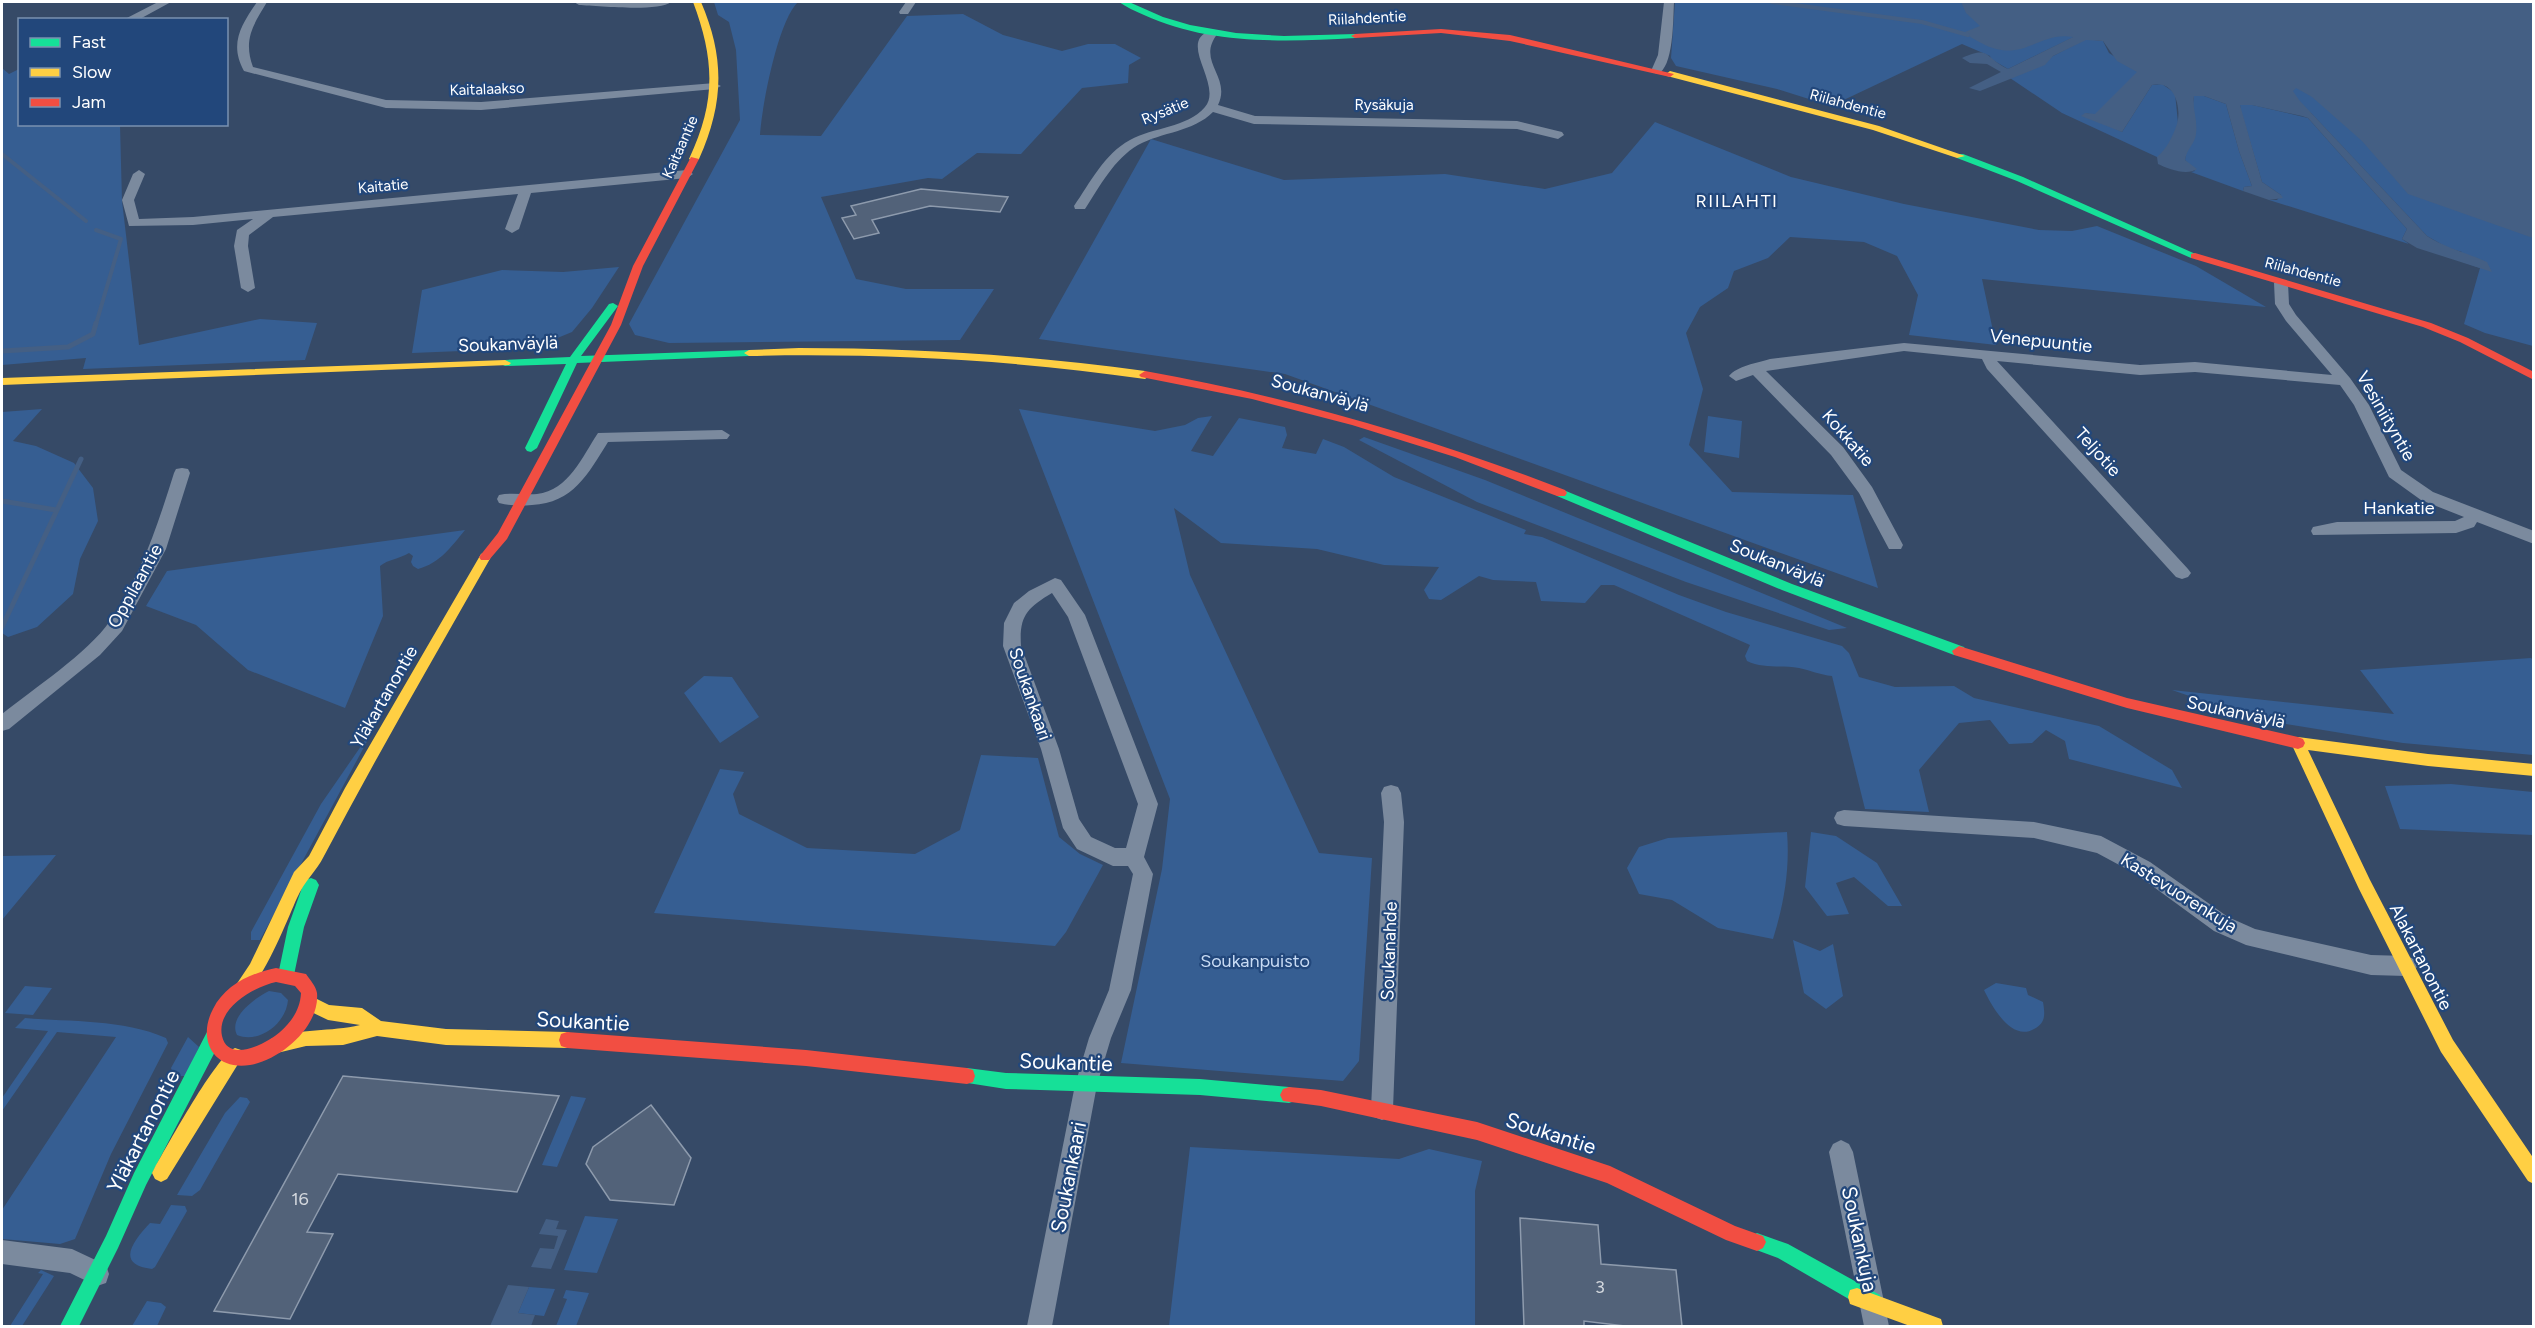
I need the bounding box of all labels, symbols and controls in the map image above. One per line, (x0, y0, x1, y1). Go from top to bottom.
street label: Riilahdentie (1327, 7, 1407, 29)
legend (18, 18, 228, 126)
text: Fast (72, 31, 106, 53)
text: Slow (72, 61, 111, 83)
street label: Kaitalaakso (449, 79, 525, 99)
street label: Riilahdentie (1808, 85, 1888, 123)
text: Jam (72, 91, 106, 113)
street label: Rysätie (1139, 93, 1191, 129)
street label: Rysäkuja (1354, 96, 1414, 114)
street label: Kaitaantie (658, 113, 702, 181)
street label: Kaitatie (357, 175, 409, 197)
district label: RIILAHTI (1696, 190, 1778, 212)
street label: Riilahdentie (2263, 253, 2343, 291)
street label: Venepuuntie (1989, 325, 2094, 357)
street label: Soukanväylä (458, 331, 558, 357)
street label: Vesiniityntie (2352, 367, 2421, 465)
street label: Soukanväylä (1269, 369, 1371, 417)
street label: Kokkatie (1817, 405, 1879, 471)
street label: Teljotie (2070, 423, 2126, 481)
street label: Hankatie (2363, 497, 2435, 519)
street label: Soukanväylä (1726, 534, 1828, 592)
street label: Oppilaantie (103, 540, 167, 632)
street label: Yläkartanontie (346, 642, 422, 752)
street label: Soukankaari (1004, 645, 1056, 743)
street label: Soukanväylä (2185, 691, 2287, 733)
street label: Kastevuorenkuja (2117, 848, 2241, 938)
street label: Alakartanontie (2385, 900, 2457, 1014)
street label: Soukanahde (1376, 901, 1402, 1001)
park label: Soukanpuisto (1200, 950, 1310, 972)
street label: Soukantie (536, 1006, 630, 1036)
street label: Soukantie (1019, 1048, 1113, 1076)
street label: Yläkartanontie (101, 1066, 185, 1196)
street label: Soukantie (1503, 1107, 1599, 1159)
street label: Soukankaari (1045, 1119, 1091, 1235)
street label: Soukankuja (1837, 1184, 1883, 1294)
house number: 16 (291, 1188, 309, 1210)
house number: 3 (1595, 1276, 1605, 1298)

